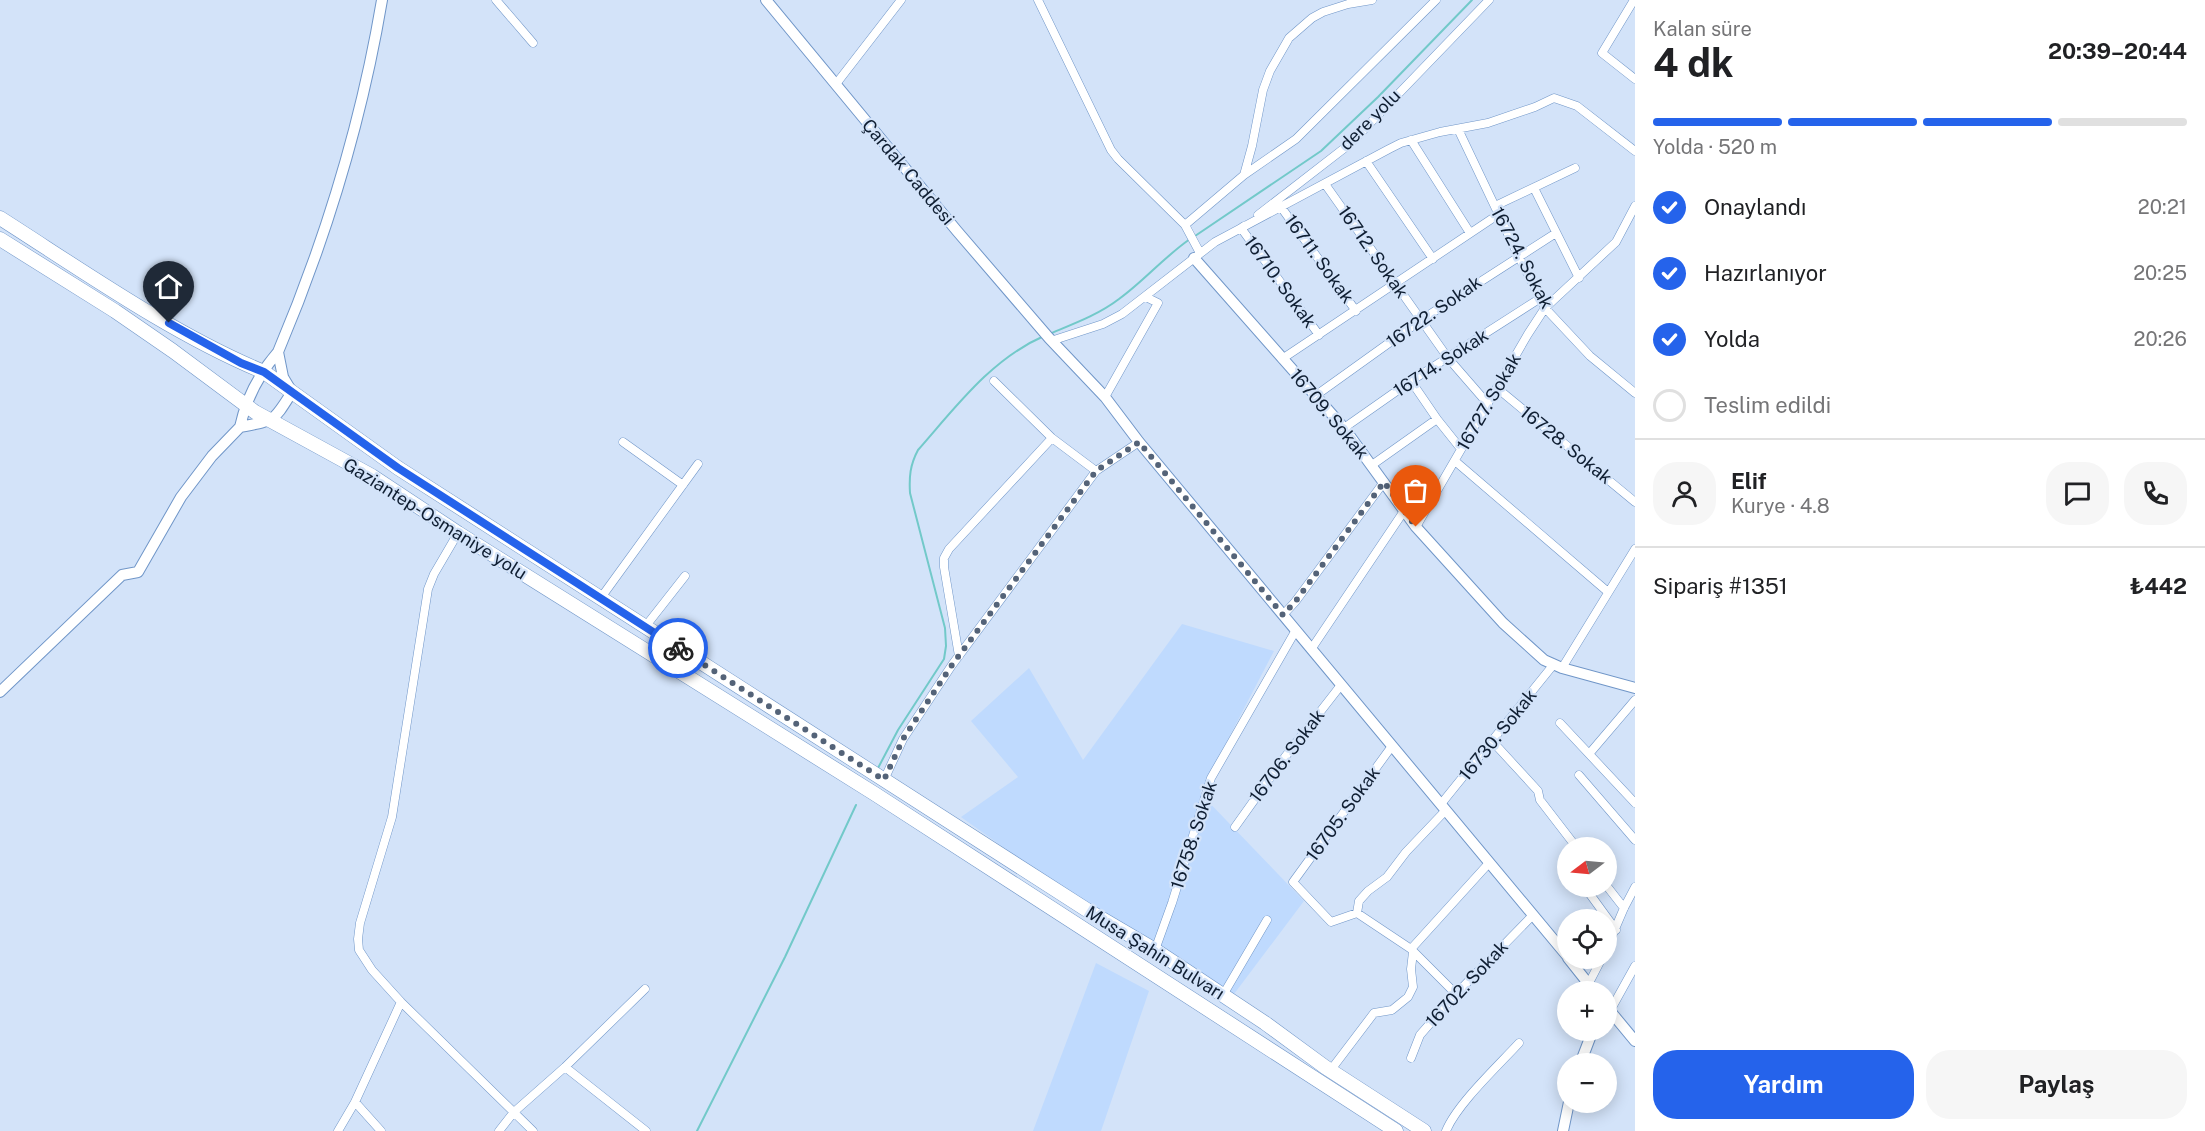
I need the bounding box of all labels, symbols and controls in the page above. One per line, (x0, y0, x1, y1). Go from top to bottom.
text: Kalan süre (1653, 17, 1752, 41)
text: 20:39–20:44 (2048, 38, 2187, 64)
text: 4 dk (1653, 40, 1734, 86)
street label: dere yolu (1335, 85, 1404, 154)
street label: Çardak Caddesi (858, 115, 959, 229)
text: Yolda · 520 m (1653, 135, 1777, 159)
icon: check (1653, 191, 1686, 224)
text: Onaylandı (1704, 194, 1806, 220)
text: 20:21 (2138, 195, 2187, 219)
street label: 16712. Sokak (1334, 202, 1413, 302)
street label: 16724. Sokak (1487, 204, 1558, 312)
street label: 16711. Sokak (1280, 210, 1359, 307)
street label: 16710. Sokak (1240, 232, 1321, 332)
icon: check (1653, 257, 1686, 290)
text: Hazırlanıyor (1704, 260, 1827, 286)
pin (143, 261, 194, 323)
text: 20:25 (2133, 261, 2187, 285)
icon: home (152, 270, 185, 303)
street label: 16722. Sokak (1382, 271, 1485, 352)
icon: check (1653, 323, 1686, 356)
street label: 16714. Sokak (1390, 324, 1492, 401)
text: Yolda (1704, 326, 1760, 352)
text: 20:26 (2134, 327, 2187, 351)
street label: 16727. Sokak (1452, 349, 1525, 454)
street label: 16709. Sokak (1286, 364, 1373, 463)
text: Teslim edildi (1704, 392, 1831, 418)
street label: 16728. Sokak (1516, 401, 1616, 488)
street label: Gaziantep-Osmaniye yolu (340, 453, 531, 584)
button: person (1653, 462, 1716, 525)
button: chat (2046, 462, 2109, 525)
button: phone (2124, 462, 2187, 525)
pin (1390, 465, 1441, 527)
text: Elif (1731, 468, 1767, 494)
icon: bag (1399, 474, 1432, 507)
text: Kurye · 4.8 (1731, 494, 1830, 518)
text: Sipariş #1351 (1653, 573, 1788, 599)
text: ₺442 (2130, 573, 2187, 599)
courier (648, 618, 708, 678)
icon: bike (662, 632, 695, 665)
street label: 16730. Sokak (1454, 685, 1541, 785)
street label: 16706. Sokak (1245, 705, 1328, 806)
street label: 16705. Sokak (1301, 762, 1384, 865)
street label: 16758. Sokak (1166, 778, 1221, 892)
north arrow (1557, 837, 1617, 897)
map controls (1557, 837, 1617, 1113)
street label: Musa Şahin Bulvarı (1082, 901, 1228, 1004)
button: locate (1557, 909, 1617, 969)
street label: 16702. Sokak (1421, 936, 1512, 1031)
button: + (1557, 981, 1617, 1041)
button: Yardım (1653, 1050, 1914, 1119)
button: Paylaş (1926, 1050, 2187, 1119)
button: − (1557, 1053, 1617, 1113)

